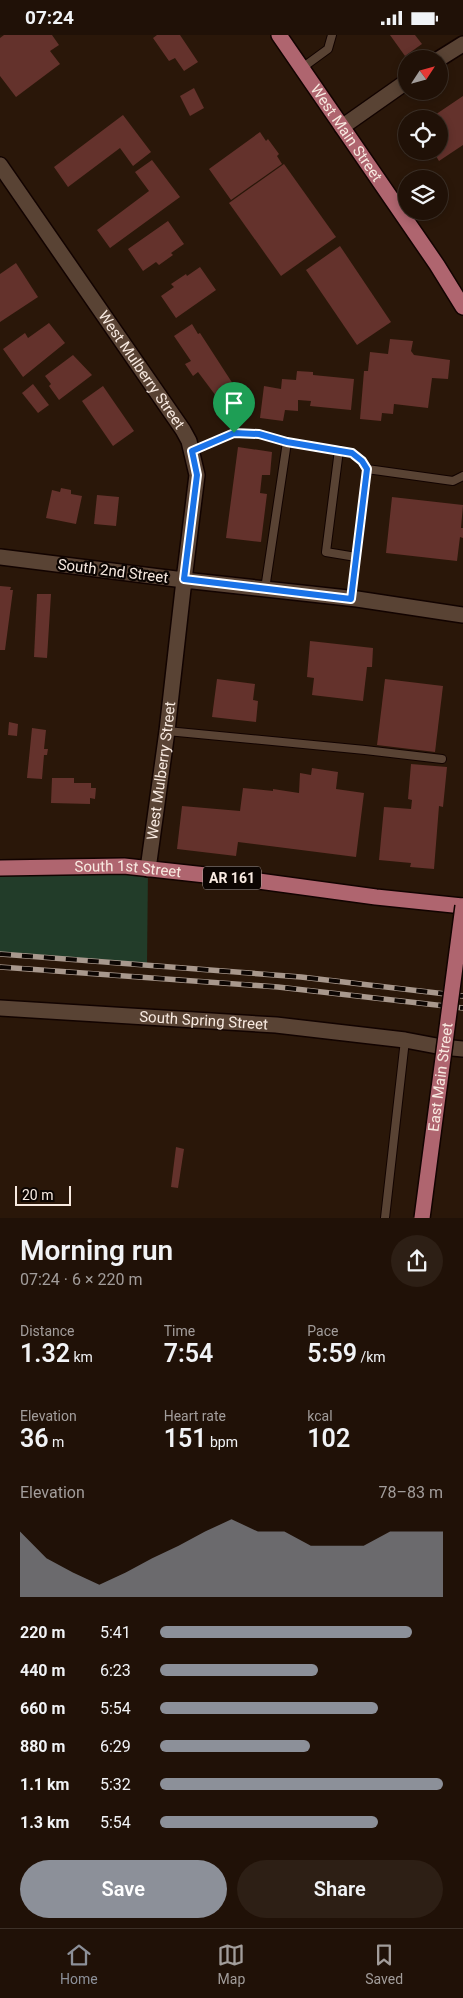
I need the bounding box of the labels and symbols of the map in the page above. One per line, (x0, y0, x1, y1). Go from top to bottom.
north arrow (398, 50, 448, 100)
street label: West Main Street (307, 81, 386, 185)
street label: West Mulberry Street (94, 307, 189, 433)
pin (213, 382, 255, 433)
street label: South 2nd Street (57, 555, 169, 587)
street label: West Mulberry Street (143, 701, 179, 841)
street label: South 1st Street (74, 857, 182, 881)
road number: AR 161 (203, 866, 261, 889)
street label: South Spring Street (139, 1008, 269, 1033)
street label: East Main Street (424, 1022, 457, 1133)
scale bar (15, 1183, 71, 1206)

